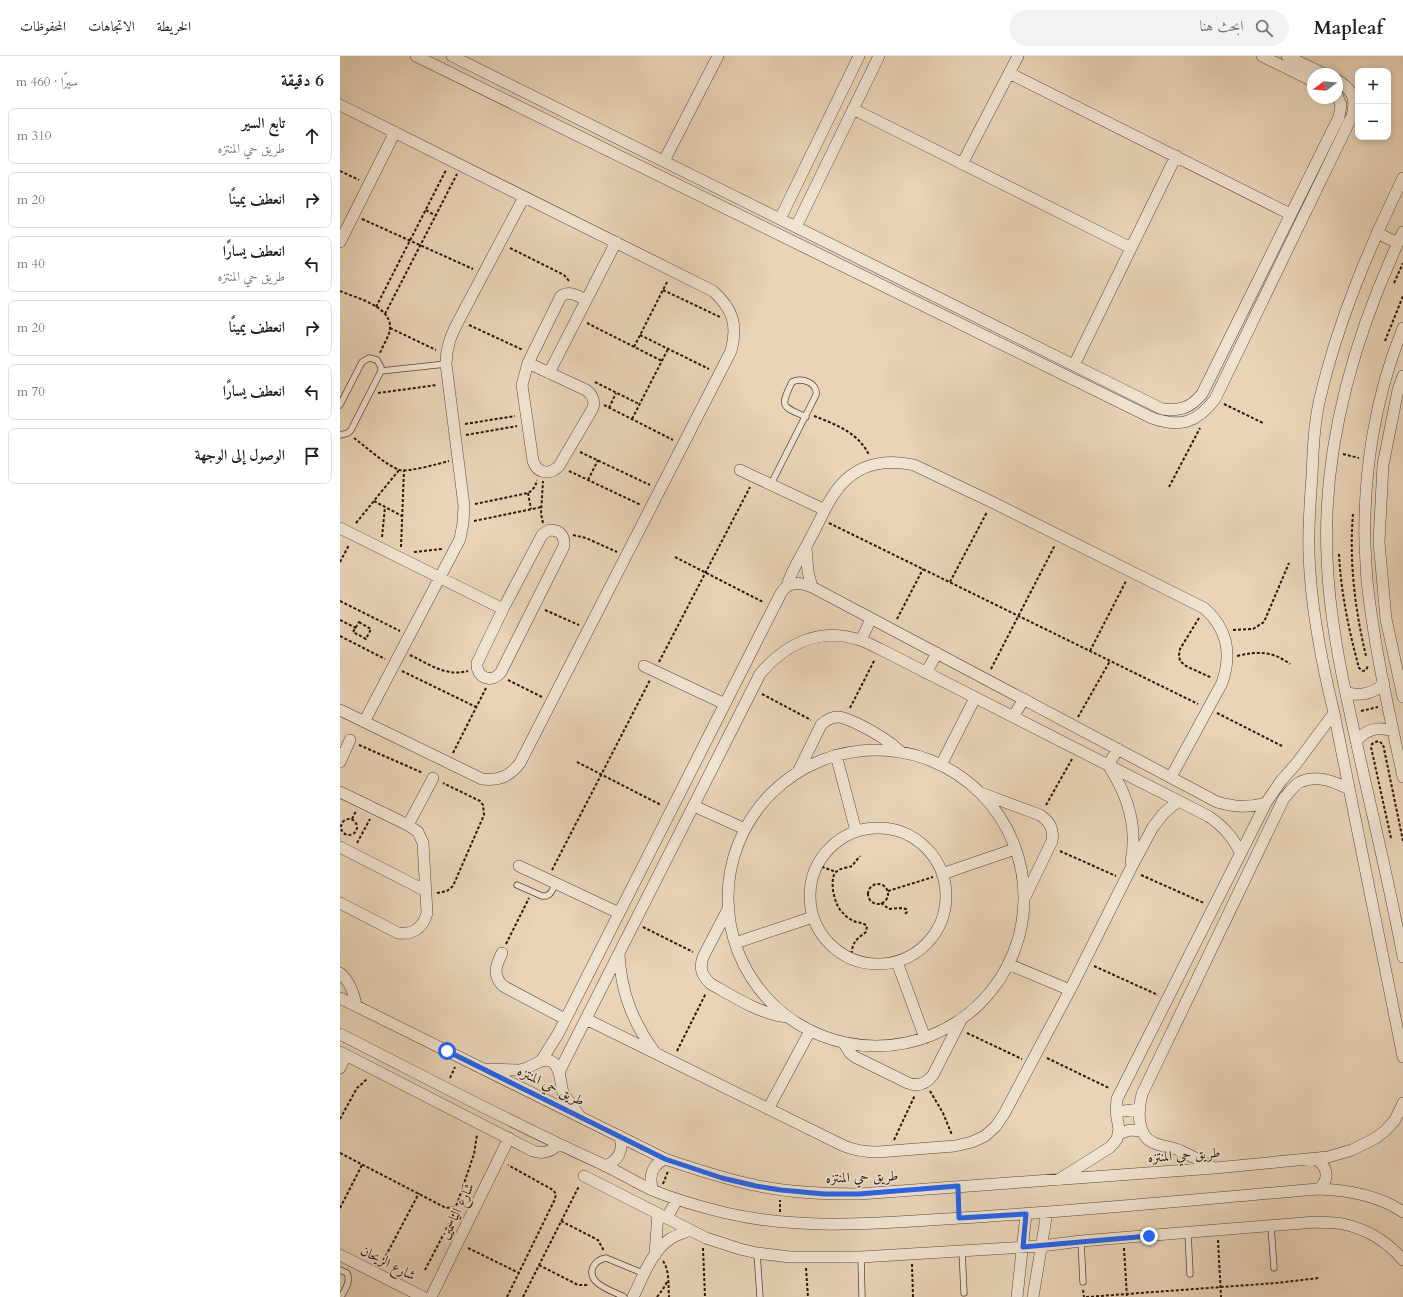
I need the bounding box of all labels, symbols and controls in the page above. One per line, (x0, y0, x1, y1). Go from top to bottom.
search box (1009, 10, 1289, 46)
text: Mapleaf (1313, 15, 1383, 41)
text: ابحث هنا (1199, 16, 1243, 36)
text: المحفوظات (20, 17, 66, 36)
text: الاتجاهات (88, 17, 135, 36)
text: الخريطة (157, 17, 191, 36)
icon: search (1253, 17, 1275, 39)
north arrow (1307, 68, 1343, 104)
map controls (1355, 68, 1391, 140)
button: + (1355, 68, 1391, 104)
text: 6 دقيقة (281, 69, 324, 92)
text: سيرًا · 460 m (16, 73, 78, 91)
button: − (1355, 104, 1391, 140)
text: تابع السير (242, 113, 285, 133)
icon: ahead (301, 125, 323, 147)
text: 310 m (17, 127, 51, 145)
text: طريق حي المنتزه (218, 140, 285, 158)
text: انعطف يمينًا (229, 189, 285, 209)
icon: right (301, 189, 323, 211)
text: 20 m (17, 191, 45, 209)
text: انعطف يسارًا (223, 241, 285, 261)
icon: left (301, 253, 323, 275)
text: 40 m (17, 255, 45, 273)
text: طريق حي المنتزه (218, 268, 285, 286)
text: انعطف يمينًا (229, 317, 285, 337)
icon: right (301, 317, 323, 339)
text: 20 m (17, 319, 45, 337)
text: انعطف يسارًا (223, 381, 285, 401)
icon: left (301, 381, 323, 403)
text: 70 m (17, 383, 45, 401)
text: الوصول إلى الوجهة (195, 445, 285, 465)
icon: arrive (301, 445, 323, 467)
route start (438, 1042, 456, 1060)
street label: طريق حي المنتزه (513, 1062, 588, 1112)
street label: طريق حي المنتزه (1147, 1143, 1221, 1169)
street label: طريق حي المنتزه (825, 1166, 899, 1190)
street label: شارع الياسمين (435, 1180, 481, 1243)
route end (1140, 1227, 1158, 1245)
street label: شارع الريحان (356, 1241, 419, 1287)

